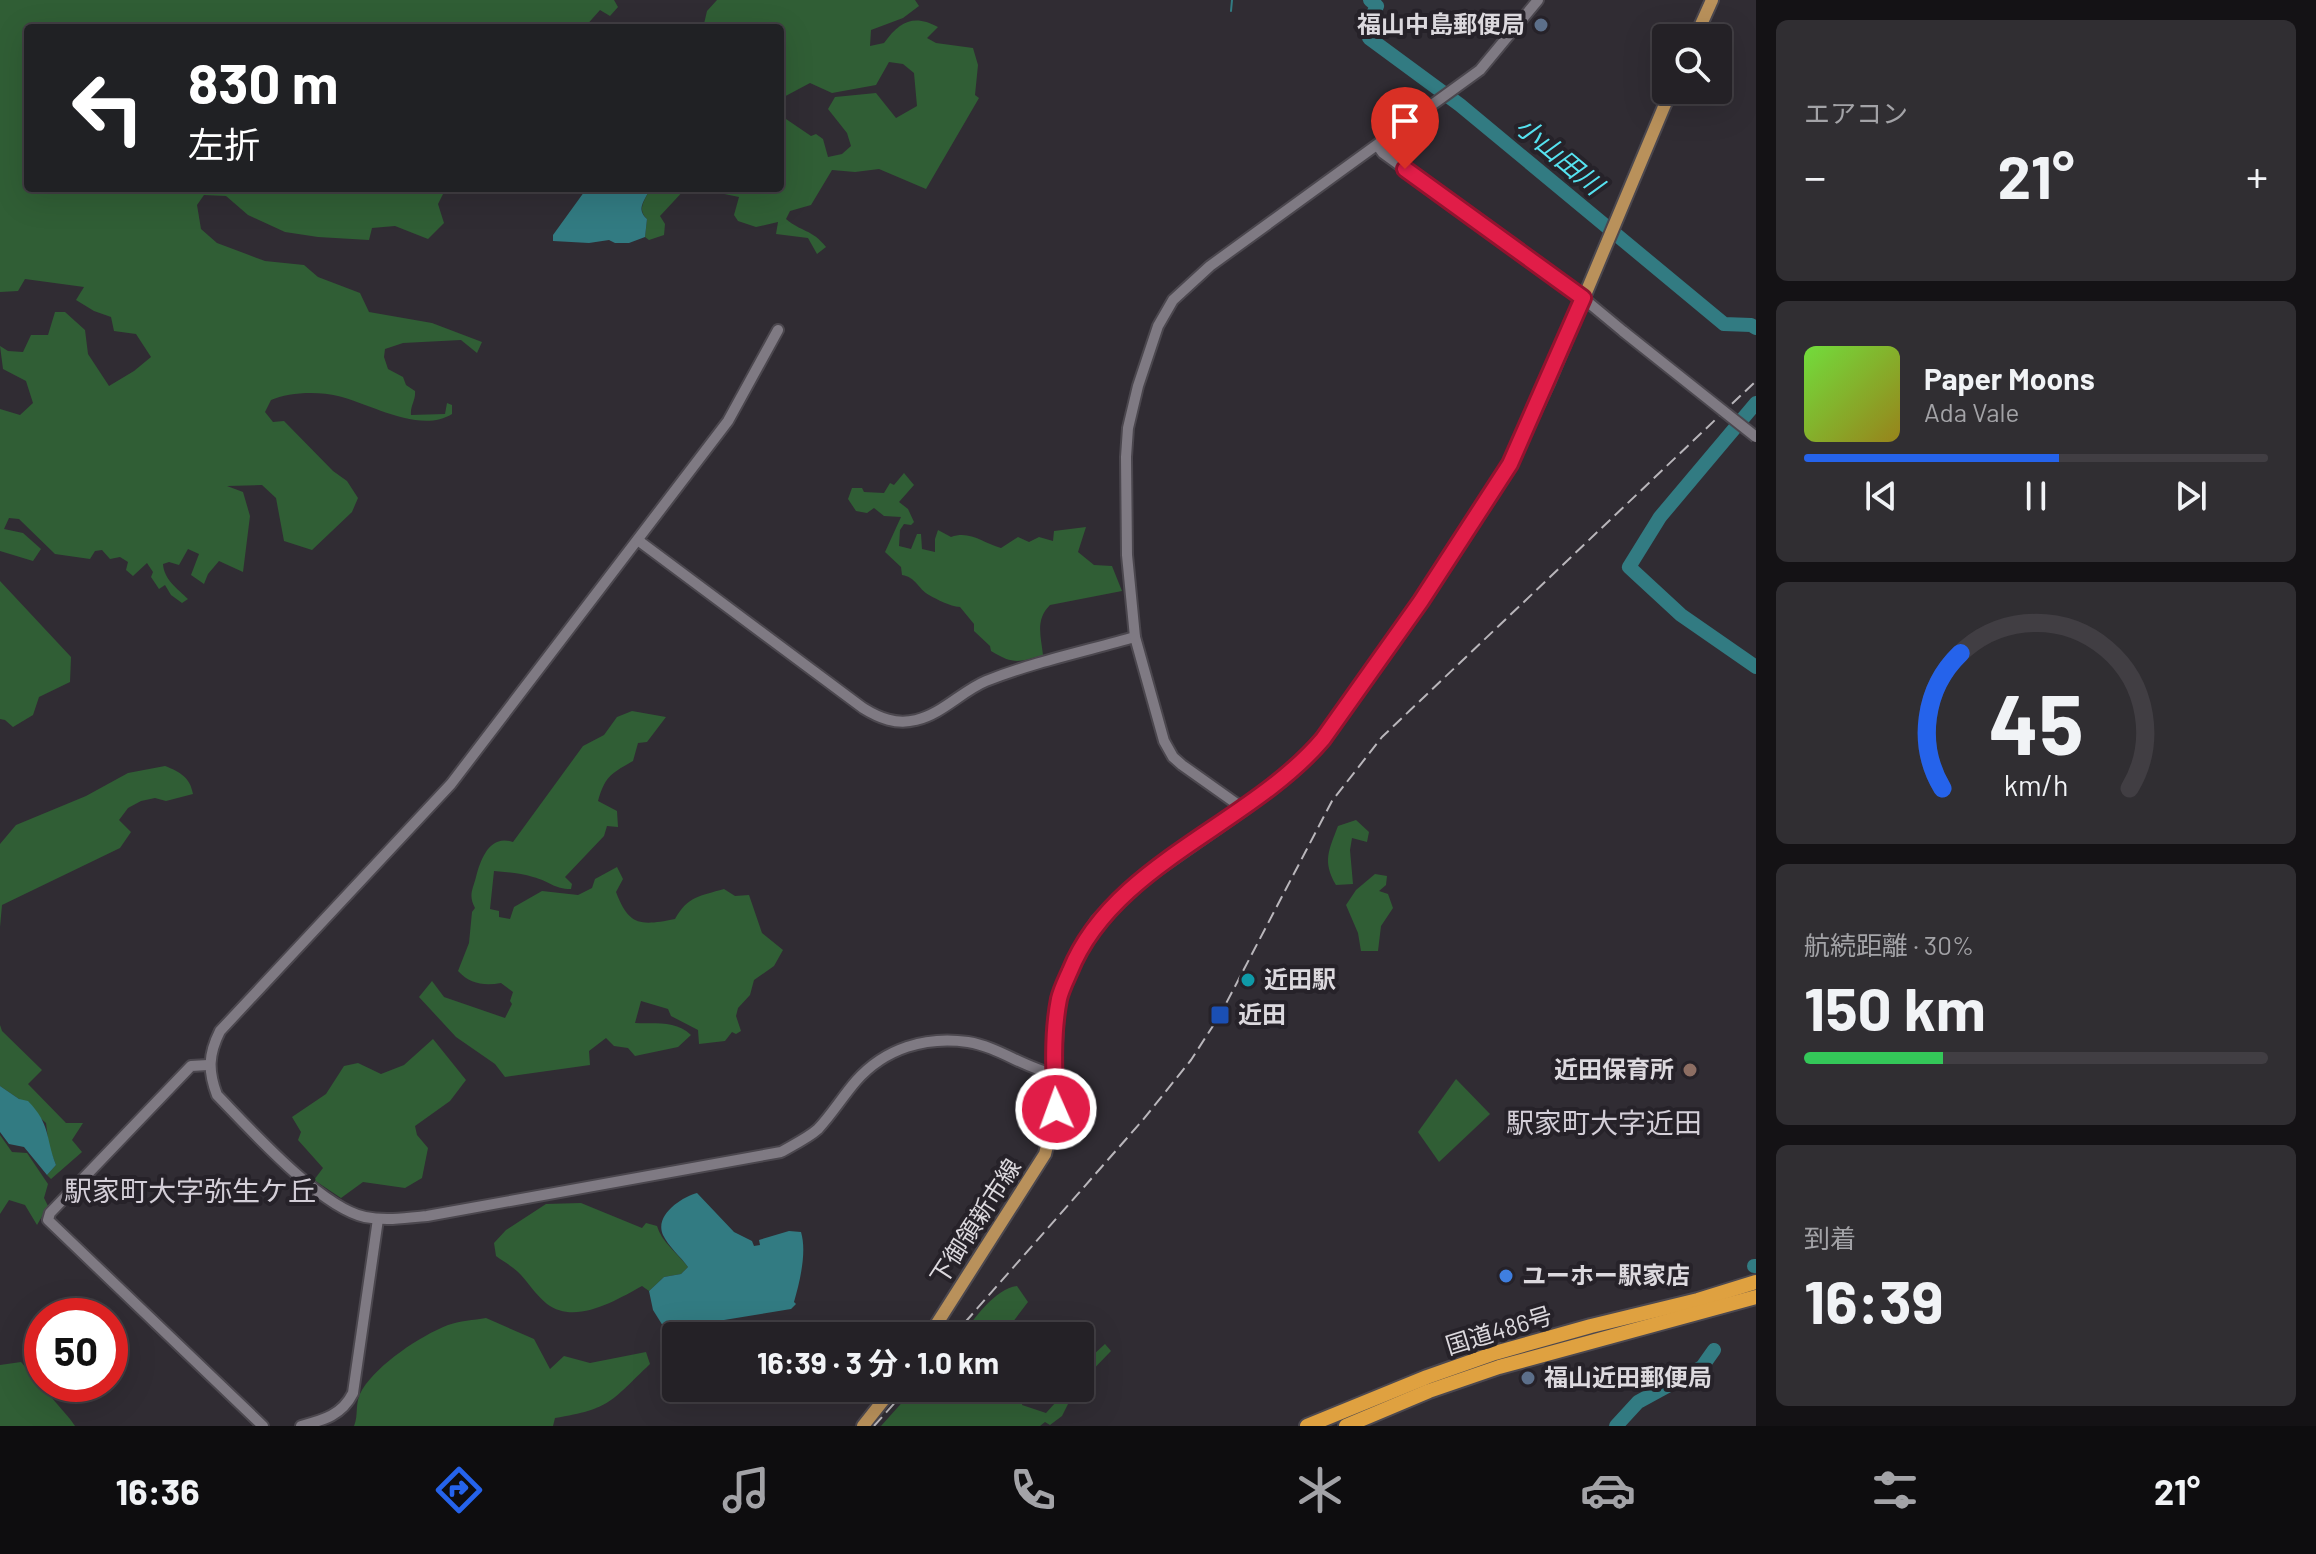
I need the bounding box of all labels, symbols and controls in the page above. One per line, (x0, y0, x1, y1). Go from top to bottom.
place label: 福山中島郵便局 (1357, 9, 1525, 38)
marker: 福山中島郵便局 (1532, 16, 1550, 34)
map controls (1652, 24, 1732, 104)
button: search (1652, 24, 1732, 104)
text: 830 m (188, 48, 338, 115)
icon: left (56, 56, 160, 160)
pin (1371, 87, 1439, 169)
text: エアコン (1804, 97, 1908, 128)
icon: arrive (1383, 99, 1427, 143)
water label: 小山田川 (1510, 110, 1612, 202)
text: 左折 (188, 122, 260, 165)
text: 21° (1997, 139, 2075, 211)
text: − (1804, 149, 1826, 202)
text: + (2246, 149, 2268, 202)
text: Paper Moons (1924, 360, 2095, 396)
text: Ada Vale (1924, 396, 2019, 427)
icon: previous (1859, 474, 1903, 518)
icon: pause (2014, 474, 2058, 518)
icon: next (2169, 474, 2213, 518)
text: 45 (1988, 672, 2084, 772)
text: km/h (2004, 767, 2068, 802)
text: 航続距離 · 30% (1804, 929, 1974, 960)
place label: 近田駅 (1264, 964, 1336, 993)
marker: 近田駅 (1239, 971, 1257, 989)
text: 150 km (1804, 971, 1986, 1043)
place label: 近田 (1238, 999, 1286, 1028)
marker: 近田 (1209, 1004, 1231, 1026)
place label: 近田保育所 (1554, 1054, 1674, 1083)
marker: 近田保育所 (1681, 1061, 1699, 1079)
position arrow (1014, 1067, 1098, 1151)
district label: 駅家町大字近田 (1506, 1105, 1702, 1139)
street label: 下御領新市線 (923, 1153, 1026, 1289)
district label: 駅家町大字弥生ケ丘 (64, 1173, 316, 1207)
text: 到着 (1804, 1222, 1856, 1253)
place label: ユーホー駅家店 (1522, 1260, 1690, 1289)
text: 16:39 (1804, 1264, 1944, 1336)
marker: ユーホー駅家店 (1497, 1267, 1515, 1285)
speed limit sign: 50 (24, 1298, 128, 1402)
street label: 国道486号 (1442, 1300, 1555, 1360)
text: 16:39 · 3 分 · 1.0 km (757, 1344, 999, 1380)
place label: 福山近田郵便局 (1544, 1362, 1712, 1391)
marker: 福山近田郵便局 (1519, 1369, 1537, 1387)
icon: directions (431, 1462, 487, 1518)
icon: music (718, 1462, 774, 1518)
icon: phone (1005, 1462, 1061, 1518)
icon: climate (1292, 1462, 1348, 1518)
icon: car (1580, 1462, 1636, 1518)
icon: filters (1867, 1462, 1923, 1518)
text: 16:36 (116, 1469, 200, 1512)
text: 21° (2154, 1469, 2200, 1512)

